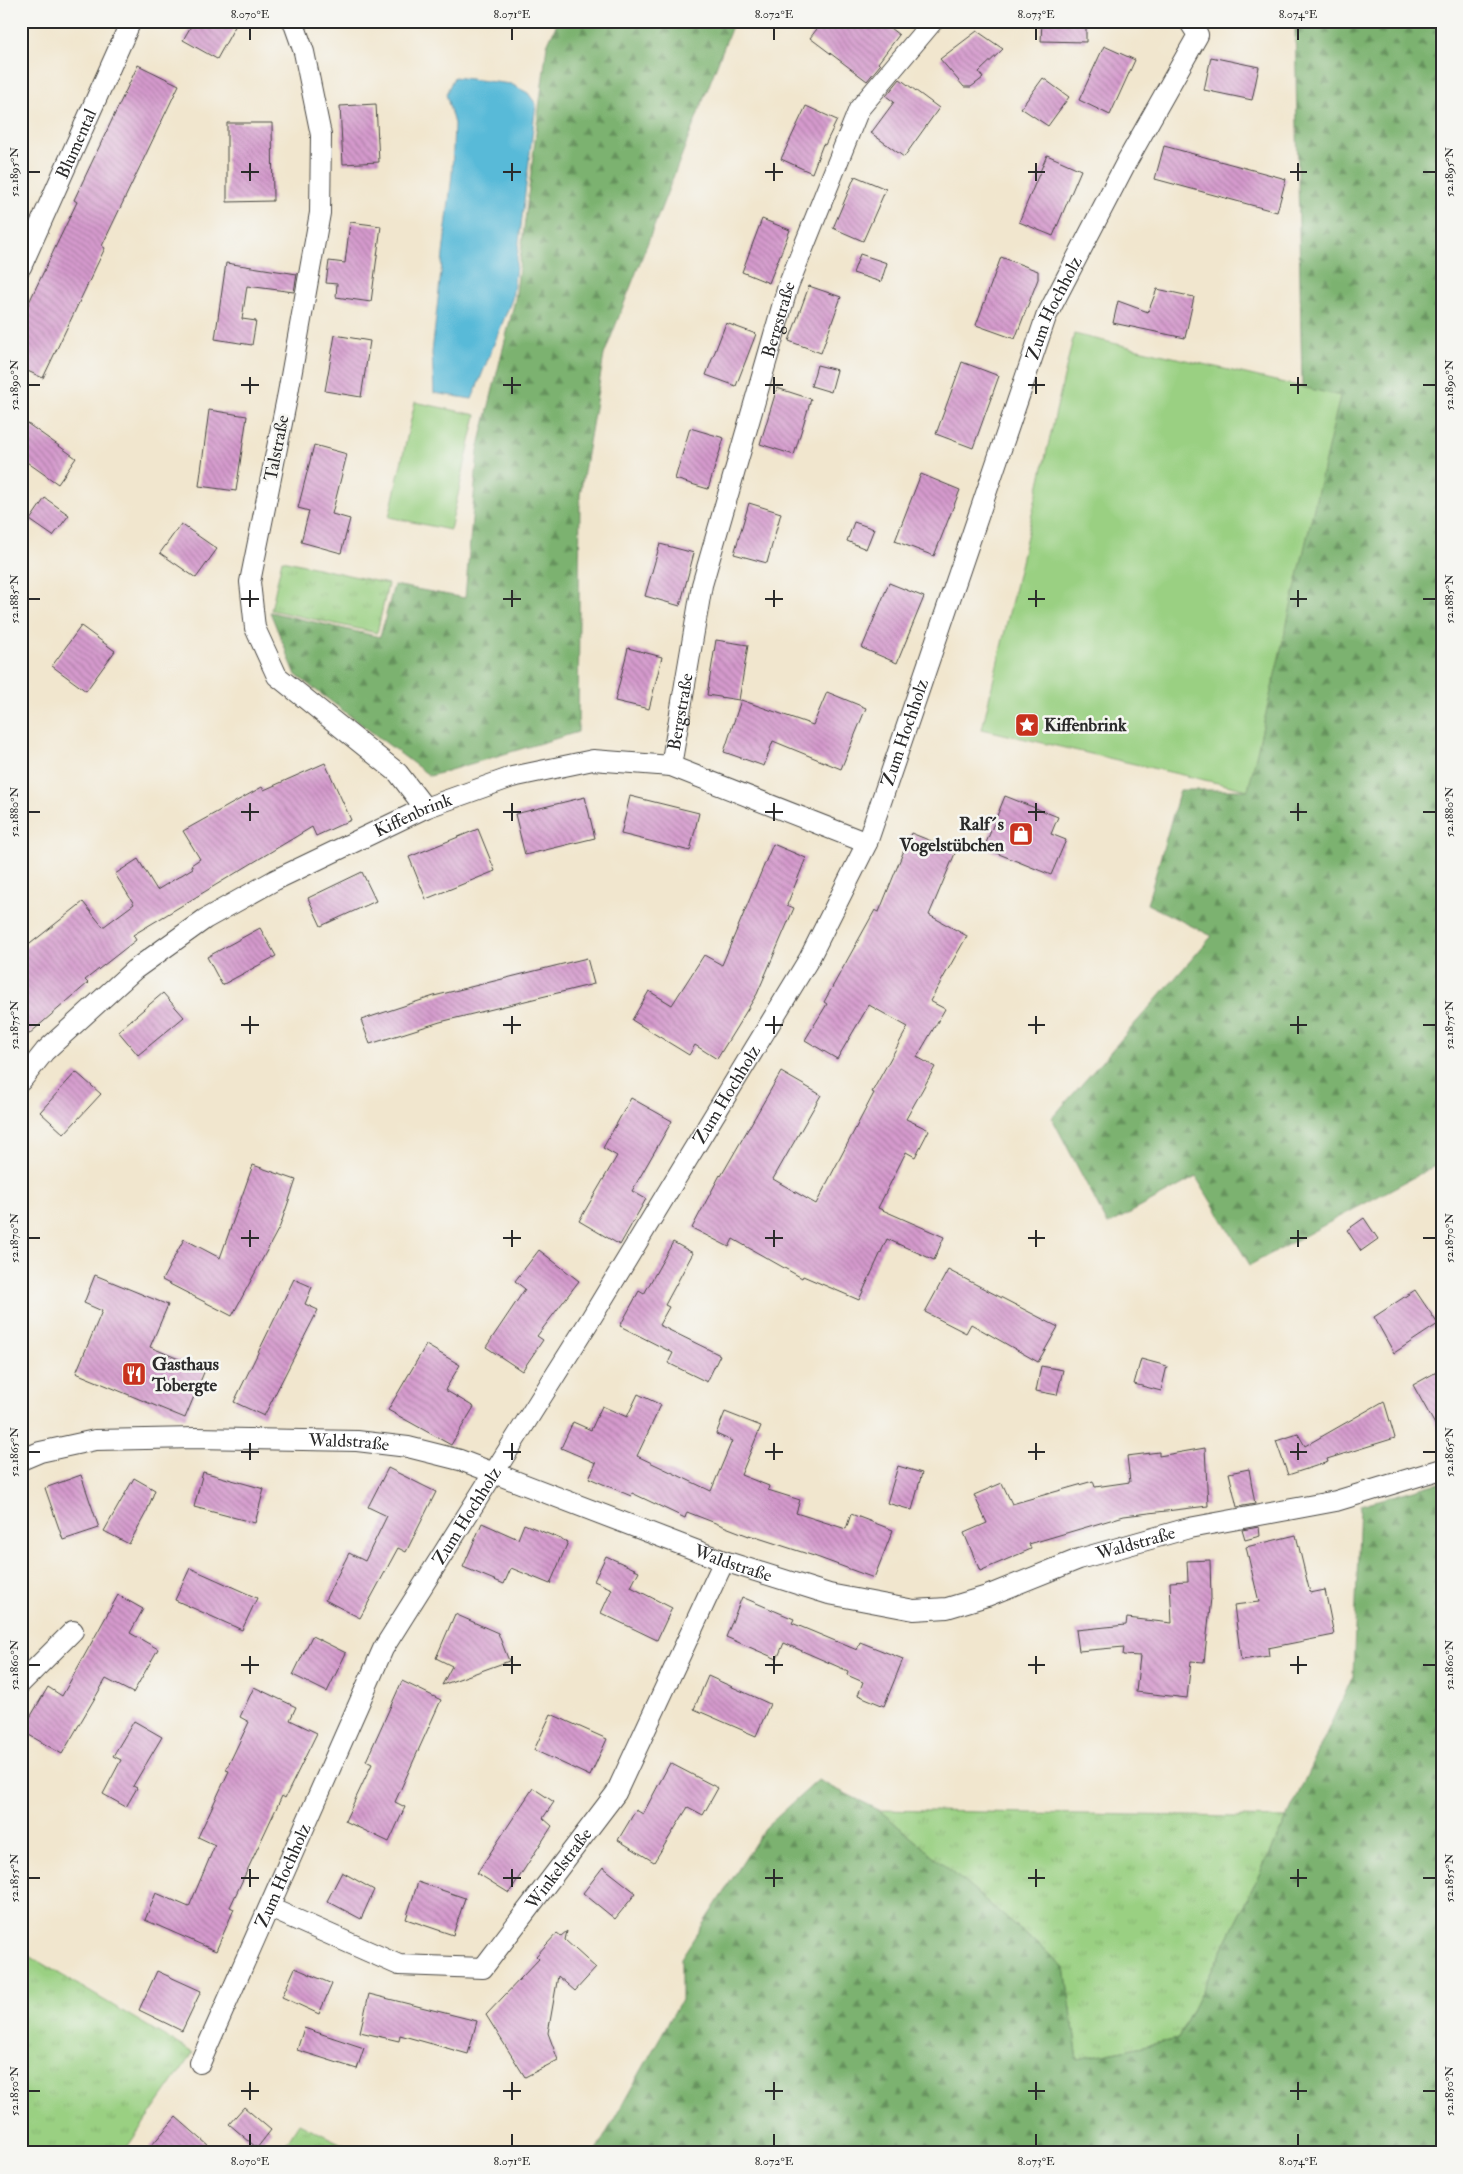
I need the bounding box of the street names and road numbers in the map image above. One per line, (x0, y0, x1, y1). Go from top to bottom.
street label: Blumental (50, 105, 102, 182)
street label: Zum Hochholz (1021, 252, 1087, 363)
street label: Bergstraße (757, 277, 800, 360)
street label: Talstraße (259, 413, 295, 483)
street label: Bergstraße (662, 671, 698, 752)
street label: Zum Hochholz (876, 676, 934, 789)
street label: Kiffenbrink (370, 788, 455, 842)
street label: Zum Hochholz (688, 1041, 766, 1148)
street label: Waldstraße (307, 1429, 391, 1456)
street label: Zum Hochholz (427, 1462, 506, 1569)
street label: Waldstraße (1093, 1521, 1178, 1565)
street label: Waldstraße (690, 1539, 775, 1587)
street label: Zum Hochholz (250, 1819, 316, 1931)
street label: Winkelstraße (520, 1823, 597, 1915)

